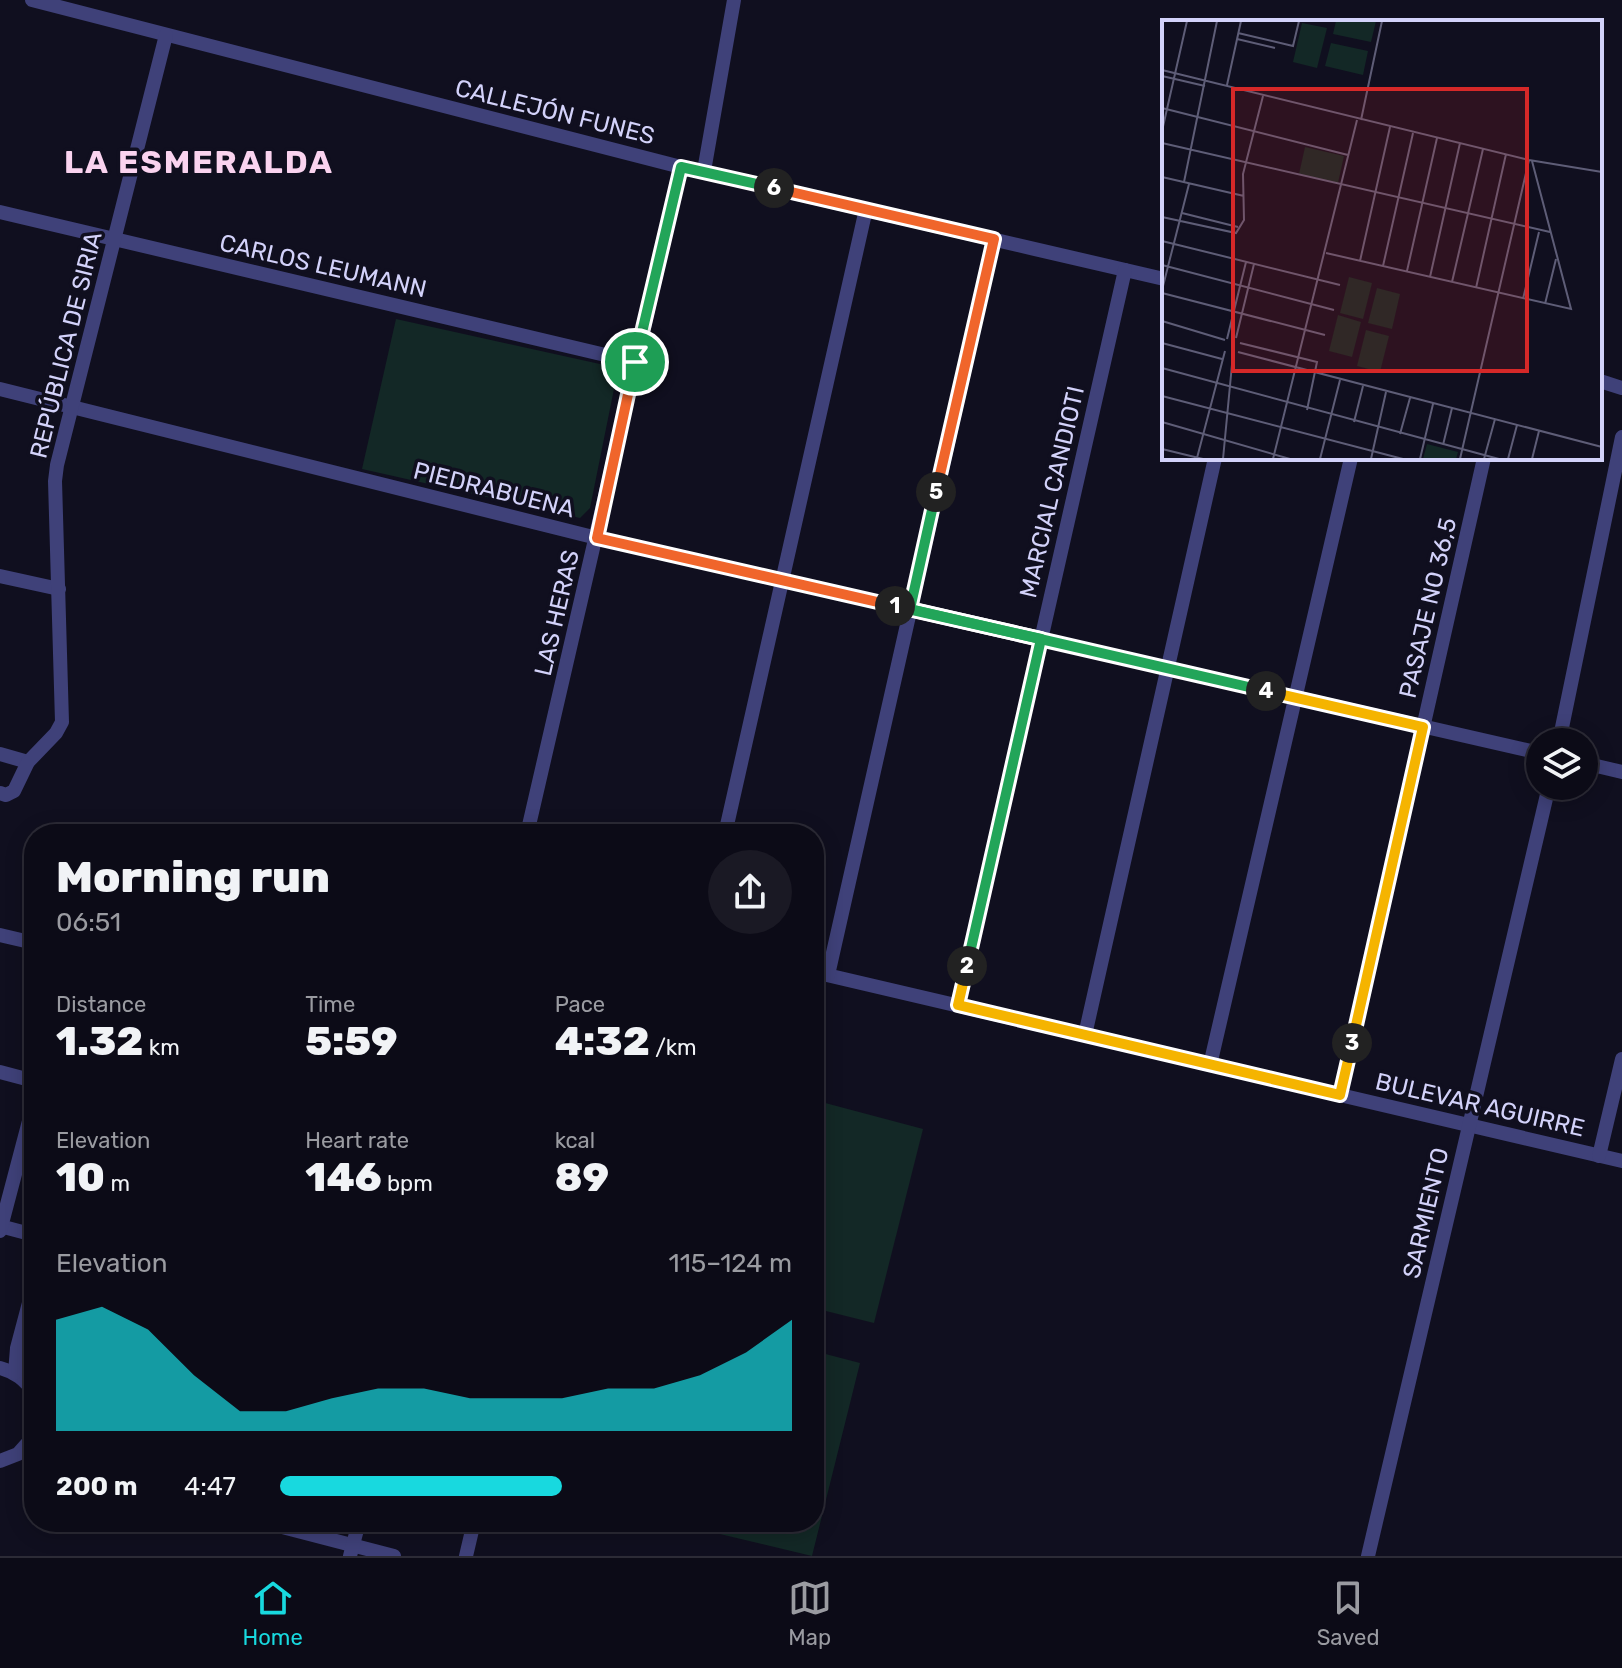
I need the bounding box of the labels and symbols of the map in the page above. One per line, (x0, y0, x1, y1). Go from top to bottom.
inset map (1162, 20, 1602, 460)
street label: CALLEJÓN FUNES (452, 74, 658, 150)
district label: LA ESMERALDA (64, 143, 334, 181)
pin: 6 (754, 168, 794, 208)
street label: REPÚBLICA DE SIRIA (24, 229, 108, 461)
street label: CARLOS LEUMANN (217, 229, 429, 303)
pin (601, 328, 669, 396)
street label: MARCIAL CANDIOTI (1014, 384, 1090, 600)
street label: PIEDRABUENA (411, 456, 577, 524)
pin: 5 (916, 472, 956, 512)
street label: PASAJE NO 36,5 (1394, 515, 1462, 701)
street label: LAS HERAS (529, 547, 585, 679)
pin: 1 (875, 586, 915, 626)
pin: 4 (1246, 671, 1286, 711)
pin: 2 (947, 946, 987, 986)
pin: 3 (1332, 1023, 1372, 1063)
street label: BULEVAR AGUIRRE (1373, 1067, 1587, 1143)
street label: SARMIENTO (1397, 1145, 1455, 1281)

